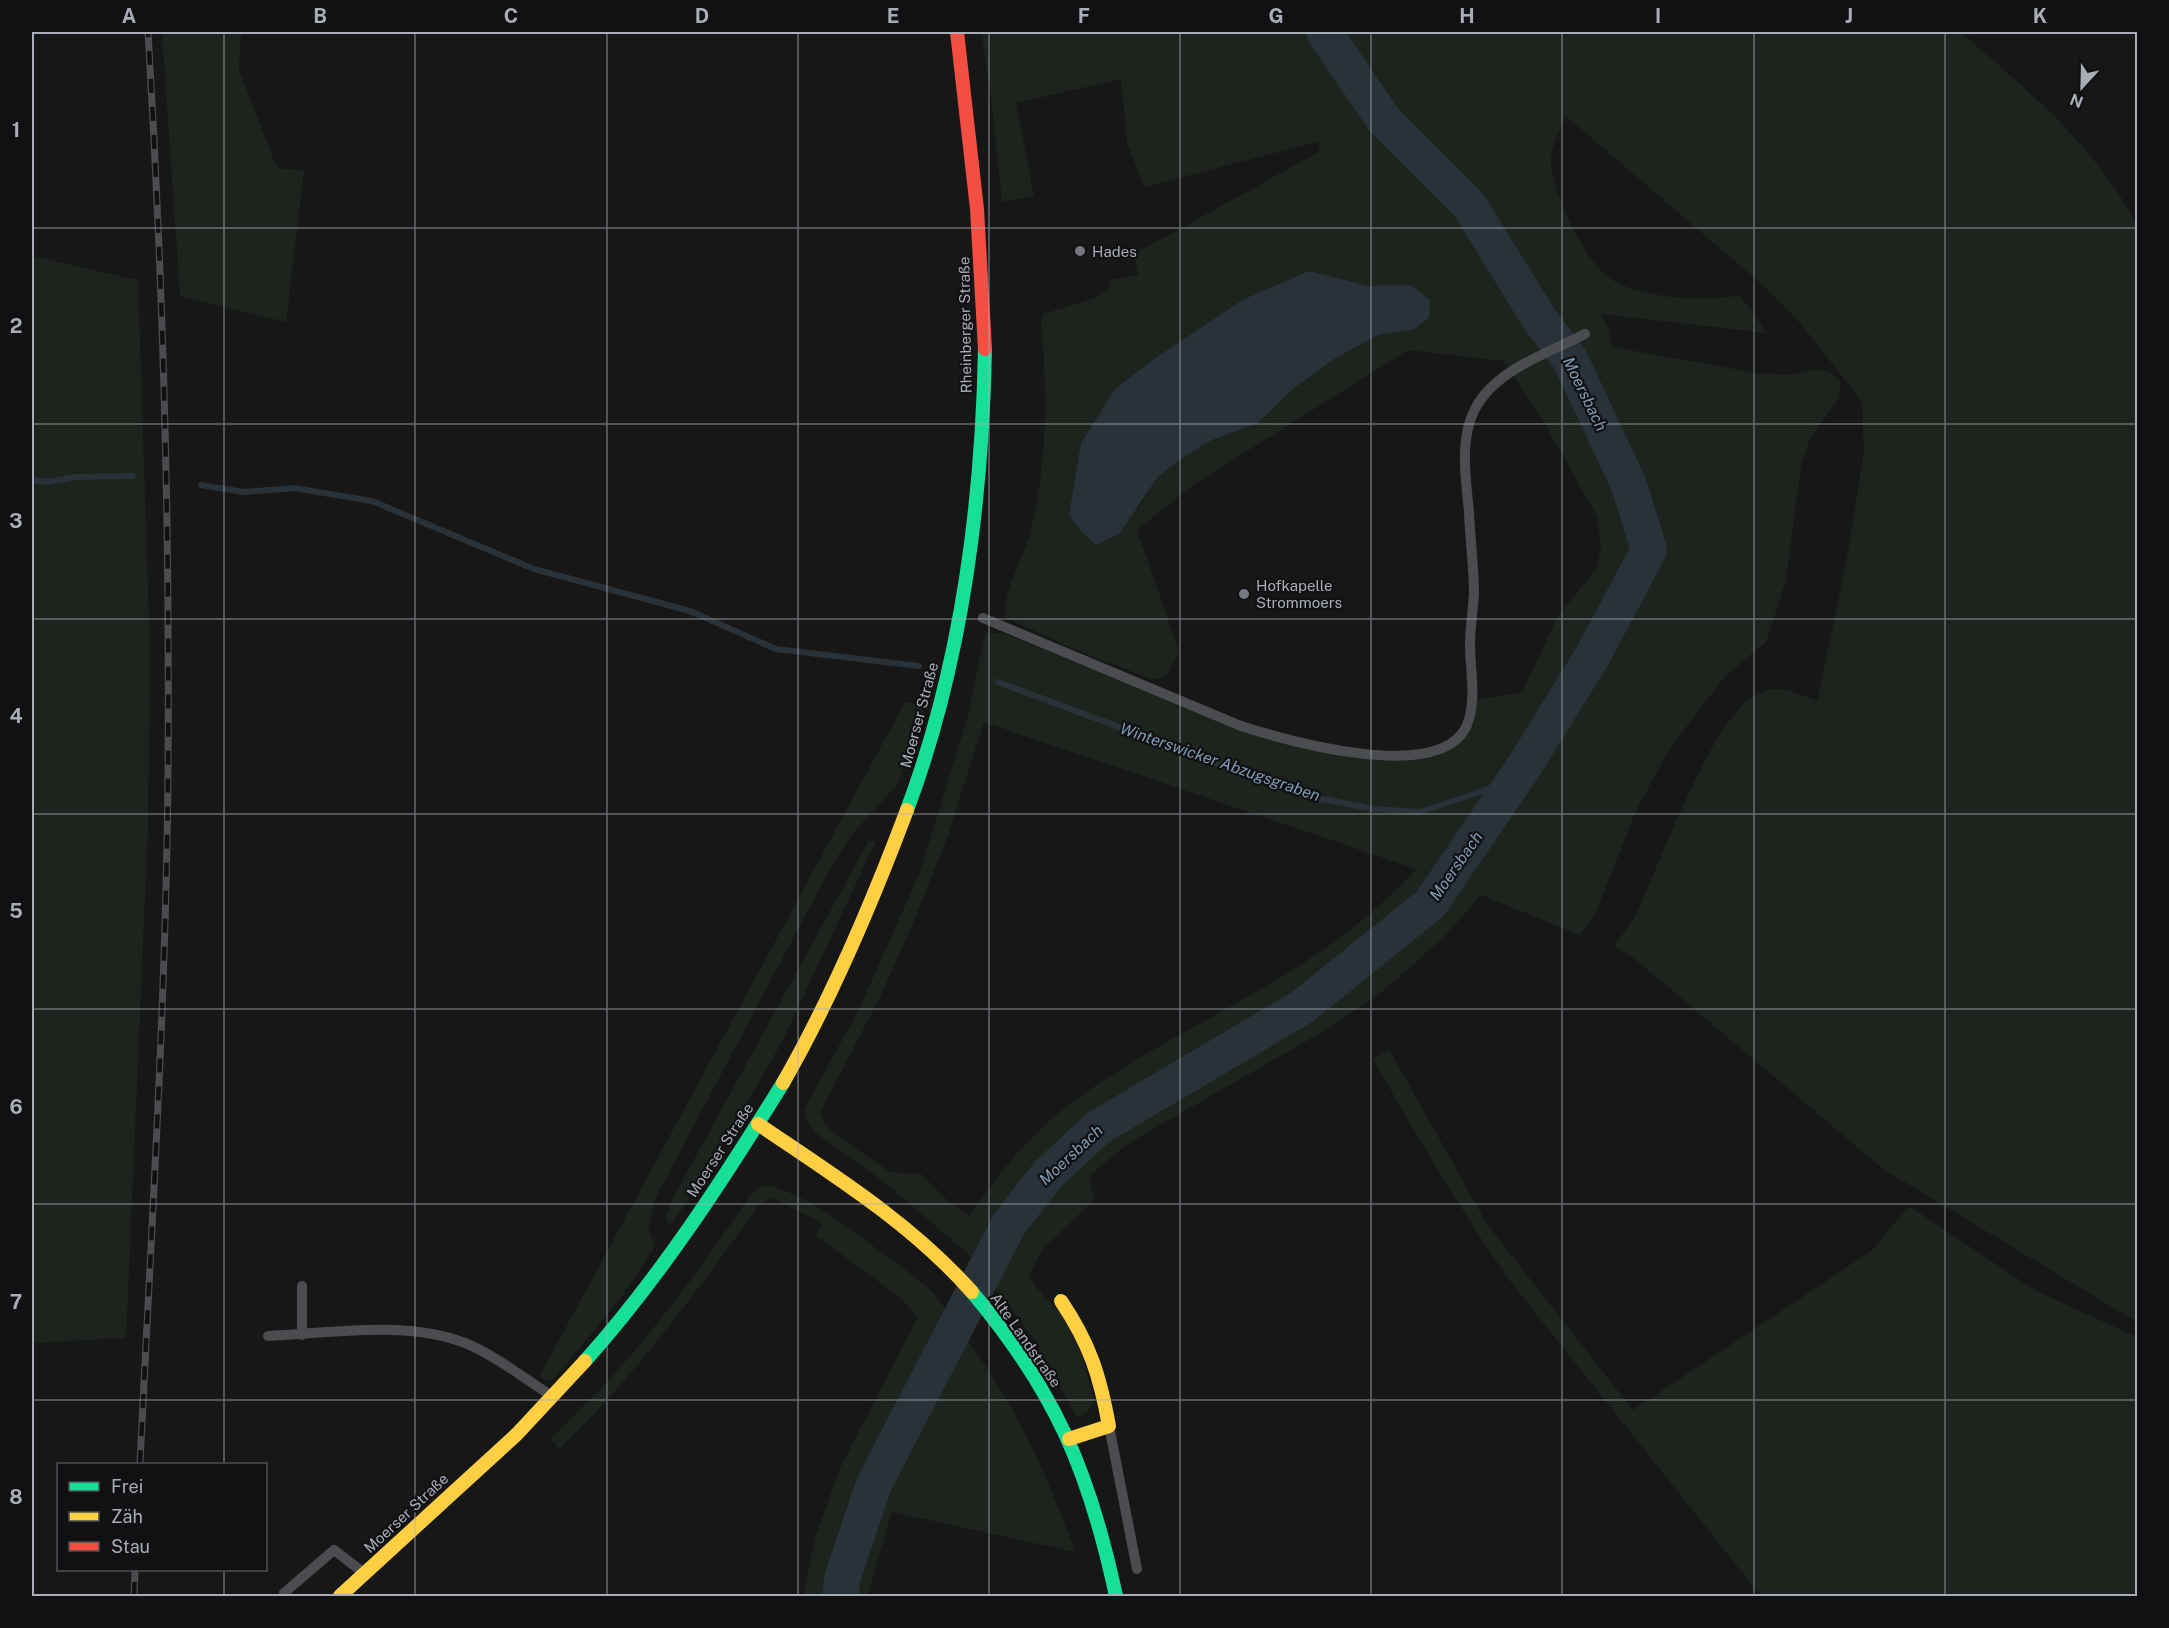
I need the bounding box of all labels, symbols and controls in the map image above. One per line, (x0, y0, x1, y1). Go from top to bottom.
text: A (122, 4, 136, 28)
text: B (313, 4, 327, 28)
text: C (504, 4, 518, 28)
text: D (695, 4, 709, 28)
text: E (887, 4, 899, 28)
text: F (1078, 4, 1090, 28)
text: G (1268, 4, 1284, 28)
text: H (1459, 4, 1475, 28)
text: I (1655, 4, 1661, 28)
text: J (1845, 4, 1853, 28)
text: K (2033, 4, 2047, 28)
north arrow (2052, 57, 2112, 117)
text: N (2067, 89, 2086, 112)
text: 1 (12, 118, 20, 142)
place label: Hades (1092, 243, 1137, 260)
marker: Hades (1073, 244, 1087, 258)
street label: Rheinberger Straße (955, 257, 975, 393)
text: 2 (10, 314, 22, 338)
water label: Moersbach (1559, 354, 1611, 434)
text: 3 (9, 509, 23, 533)
place label: Hofkapelle Strommoers (1256, 577, 1342, 611)
marker: Hofkapelle Strommoers (1237, 587, 1251, 601)
street label: Moerser Straße (897, 660, 941, 770)
text: 4 (9, 704, 23, 728)
water label: Winterswicker Abzugsgraben (1117, 719, 1323, 805)
water label: Moersbach (1425, 828, 1487, 904)
text: 5 (9, 899, 23, 923)
text: 6 (9, 1095, 23, 1119)
street label: Moerser Straße (683, 1100, 757, 1200)
water label: Moersbach (1035, 1121, 1107, 1189)
text: 7 (10, 1290, 22, 1314)
street label: Alte Landstraße (987, 1290, 1065, 1390)
legend (57, 1463, 267, 1571)
street label: Moerser Straße (361, 1470, 451, 1556)
text: Frei (111, 1476, 143, 1497)
text: 8 (9, 1485, 23, 1509)
text: Zäh (111, 1506, 143, 1527)
text: Stau (111, 1536, 150, 1557)

